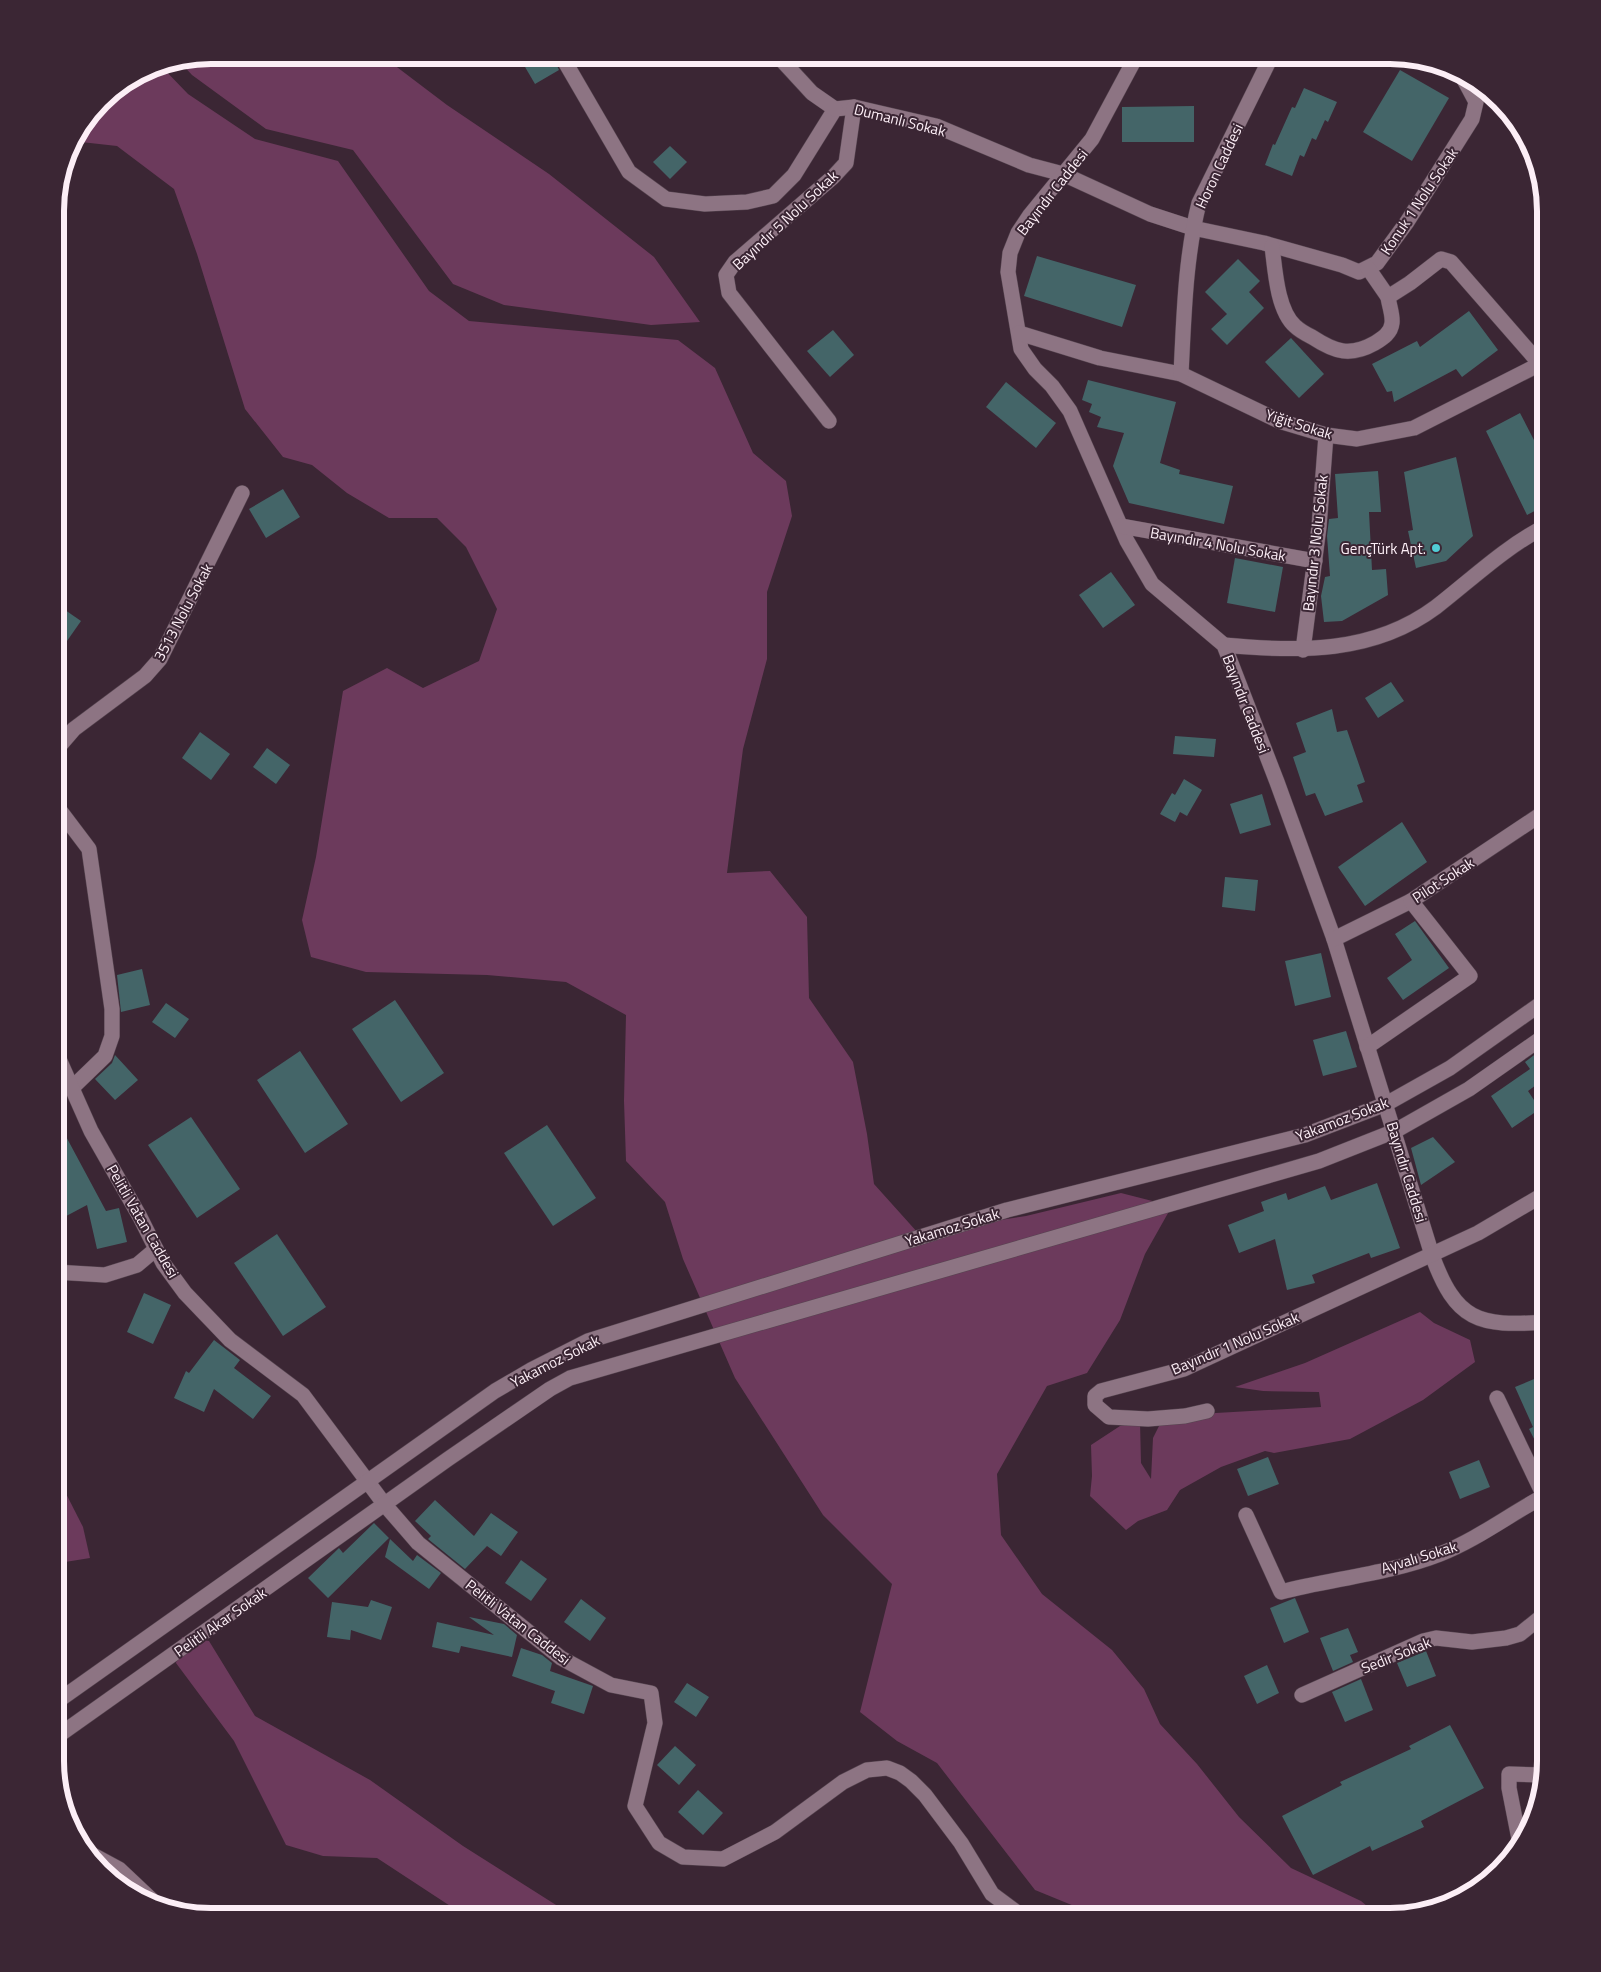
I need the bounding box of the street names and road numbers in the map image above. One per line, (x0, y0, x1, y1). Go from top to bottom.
street label: Dumanlı Sokak (852, 98, 948, 142)
street label: Horon Caddesi (1189, 120, 1249, 212)
street label: Konuk 1 Nolu Sokak (1375, 143, 1463, 259)
street label: Bayındır Caddesi (1011, 144, 1093, 240)
street label: Bayındır 5 Nolu Sokak (727, 165, 843, 275)
street label: Yiğit Sokak (1263, 403, 1335, 445)
street label: Bayındır 3 Nolu Sokak (1296, 474, 1334, 612)
street label: Bayındır 4 Nolu Sokak (1148, 521, 1288, 567)
street label: 3513 Nolu Sokak (148, 559, 218, 665)
street label: Bayındır Caddesi (1217, 651, 1275, 757)
street label: Pilot Sokak (1407, 851, 1479, 909)
street label: Yakamoz Sokak (1292, 1091, 1392, 1147)
street label: Bayındır Caddesi (1381, 1119, 1433, 1225)
street label: Pelitli Vatan Caddesi (101, 1160, 185, 1282)
street label: Yakamoz Sokak (902, 1202, 1002, 1252)
street label: Bayındır 1 Nolu Sokak (1167, 1306, 1303, 1380)
street label: Yakamoz Sokak (506, 1329, 604, 1393)
street label: Ayvalı Sokak (1378, 1535, 1460, 1579)
street label: Pelitli Vatan Caddesi (461, 1574, 575, 1670)
street label: Pelitli Akar Sokak (169, 1581, 271, 1663)
street label: Sedir Sokak (1358, 1631, 1434, 1679)

